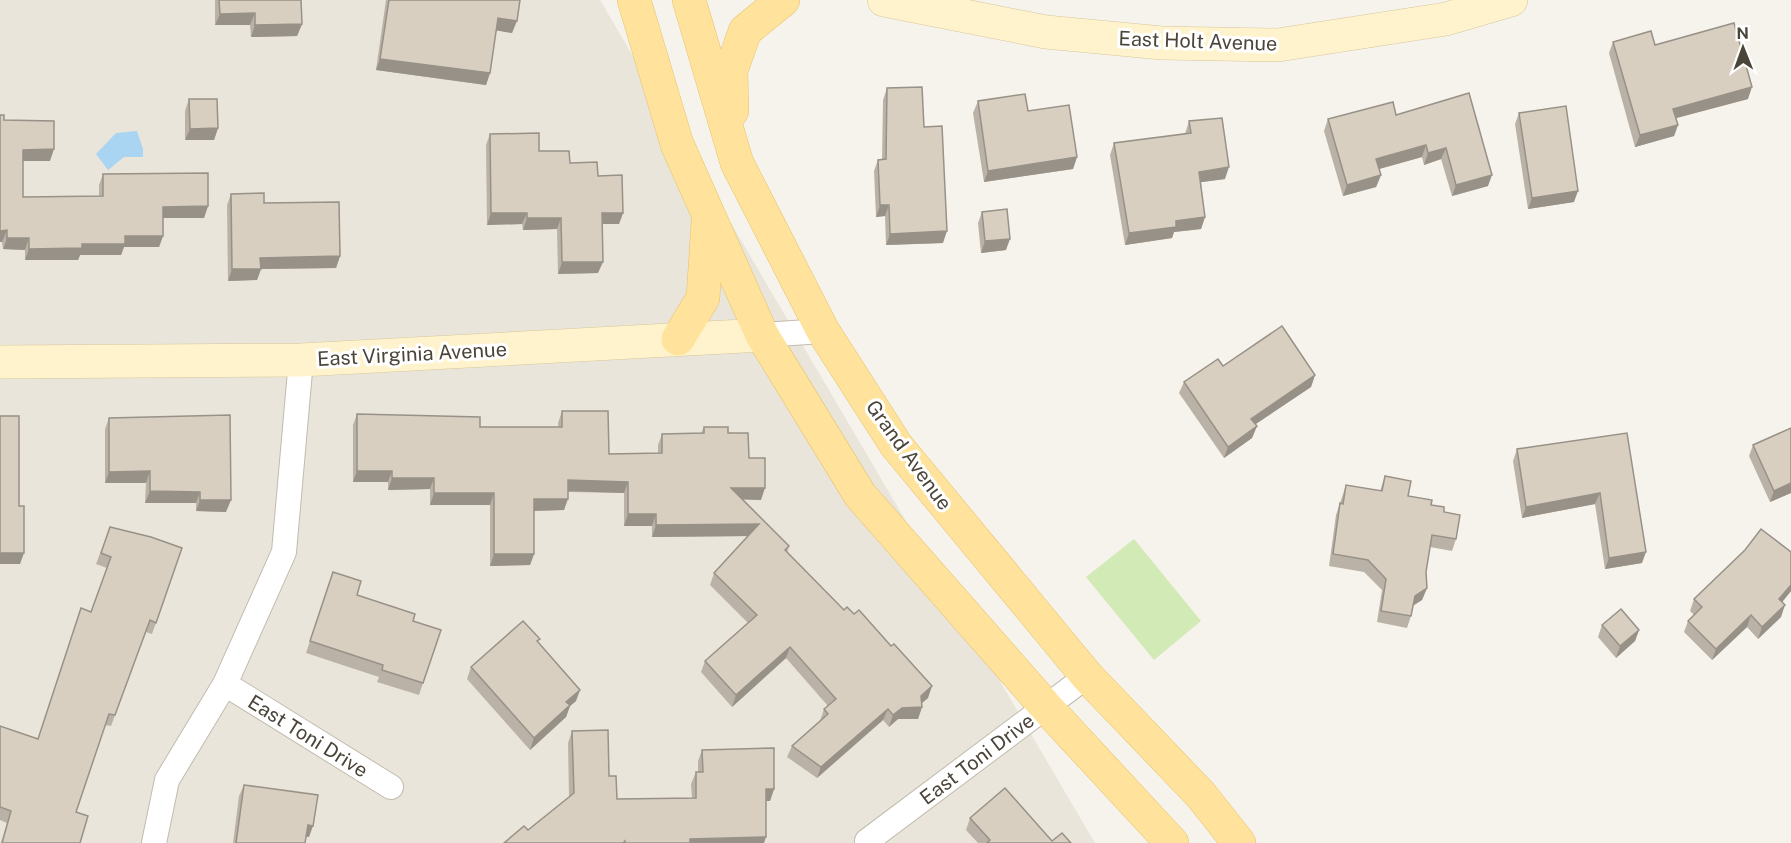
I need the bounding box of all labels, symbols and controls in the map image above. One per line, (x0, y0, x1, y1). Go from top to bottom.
north arrow (1713, 18, 1773, 78)
text: N (1736, 24, 1749, 43)
street label: East Holt Avenue (1118, 26, 1278, 56)
street label: East Virginia Avenue (317, 337, 507, 371)
street label: Grand Avenue (861, 395, 957, 515)
street label: East Toni Drive (244, 690, 372, 782)
street label: East Toni Drive (915, 708, 1039, 810)

